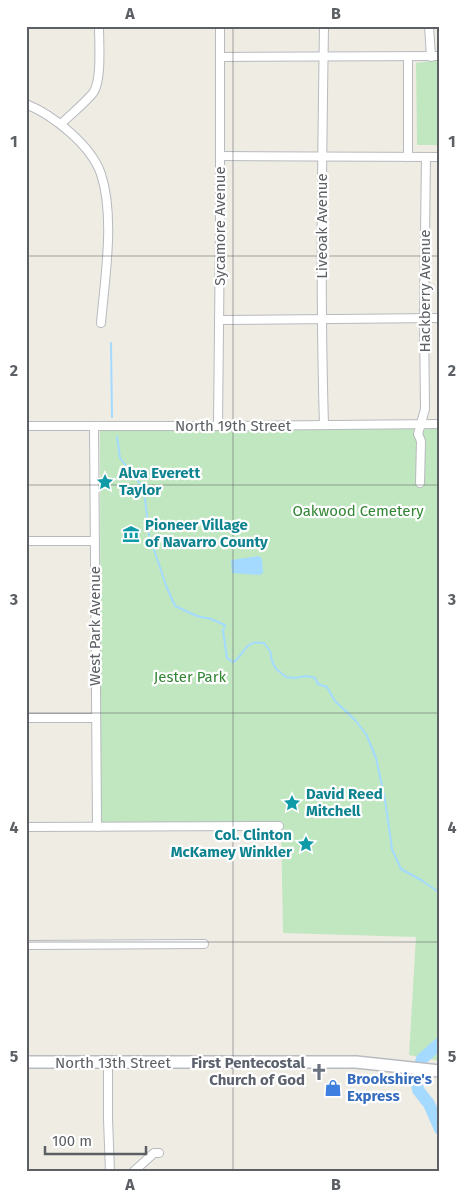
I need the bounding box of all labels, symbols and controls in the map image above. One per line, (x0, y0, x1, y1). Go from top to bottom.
text: A (124, 4, 135, 23)
text: B (331, 4, 341, 23)
text: 1 (10, 132, 18, 151)
text: 1 (448, 132, 456, 151)
street label: Sycamore Avenue (211, 166, 229, 286)
street label: Liveoak Avenue (313, 173, 331, 279)
street label: Hackberry Avenue (416, 229, 434, 353)
text: 2 (10, 361, 18, 380)
text: 2 (448, 361, 456, 380)
street label: North 19th Street (175, 417, 292, 435)
place label: Alva Everett Taylor (118, 464, 200, 499)
place icon: Alva Everett Taylor (95, 472, 115, 492)
park label: Oakwood Cemetery (292, 502, 424, 520)
place label: Pioneer Village of Navarro County (145, 516, 268, 551)
museum icon: Pioneer Village of Navarro County (121, 524, 141, 544)
street label: West Park Avenue (86, 566, 104, 686)
text: 3 (9, 590, 18, 609)
text: 3 (447, 590, 456, 609)
park label: Jester Park (154, 668, 227, 686)
place label: David Reed Mitchell (306, 785, 383, 820)
place icon: David Reed Mitchell (282, 793, 302, 813)
text: 4 (9, 818, 19, 837)
text: 4 (447, 818, 457, 837)
place label: Col. Clinton McKamey Winkler (171, 826, 293, 861)
place icon: Col. Clinton McKamey Winkler (296, 834, 316, 854)
text: 5 (10, 1047, 19, 1066)
text: 5 (448, 1047, 457, 1066)
street label: North 13th Street (55, 1054, 171, 1072)
place label: First Pentecostal Church of God (191, 1054, 306, 1089)
church icon: First Pentecostal Church of God (309, 1062, 329, 1082)
place label: Brookshire's Express (347, 1070, 432, 1105)
shop icon: Brookshire's Express (323, 1078, 343, 1098)
scale bar (45, 1123, 146, 1155)
text: 100 m (52, 1132, 92, 1150)
text: A (124, 1175, 135, 1194)
text: B (331, 1175, 341, 1194)

